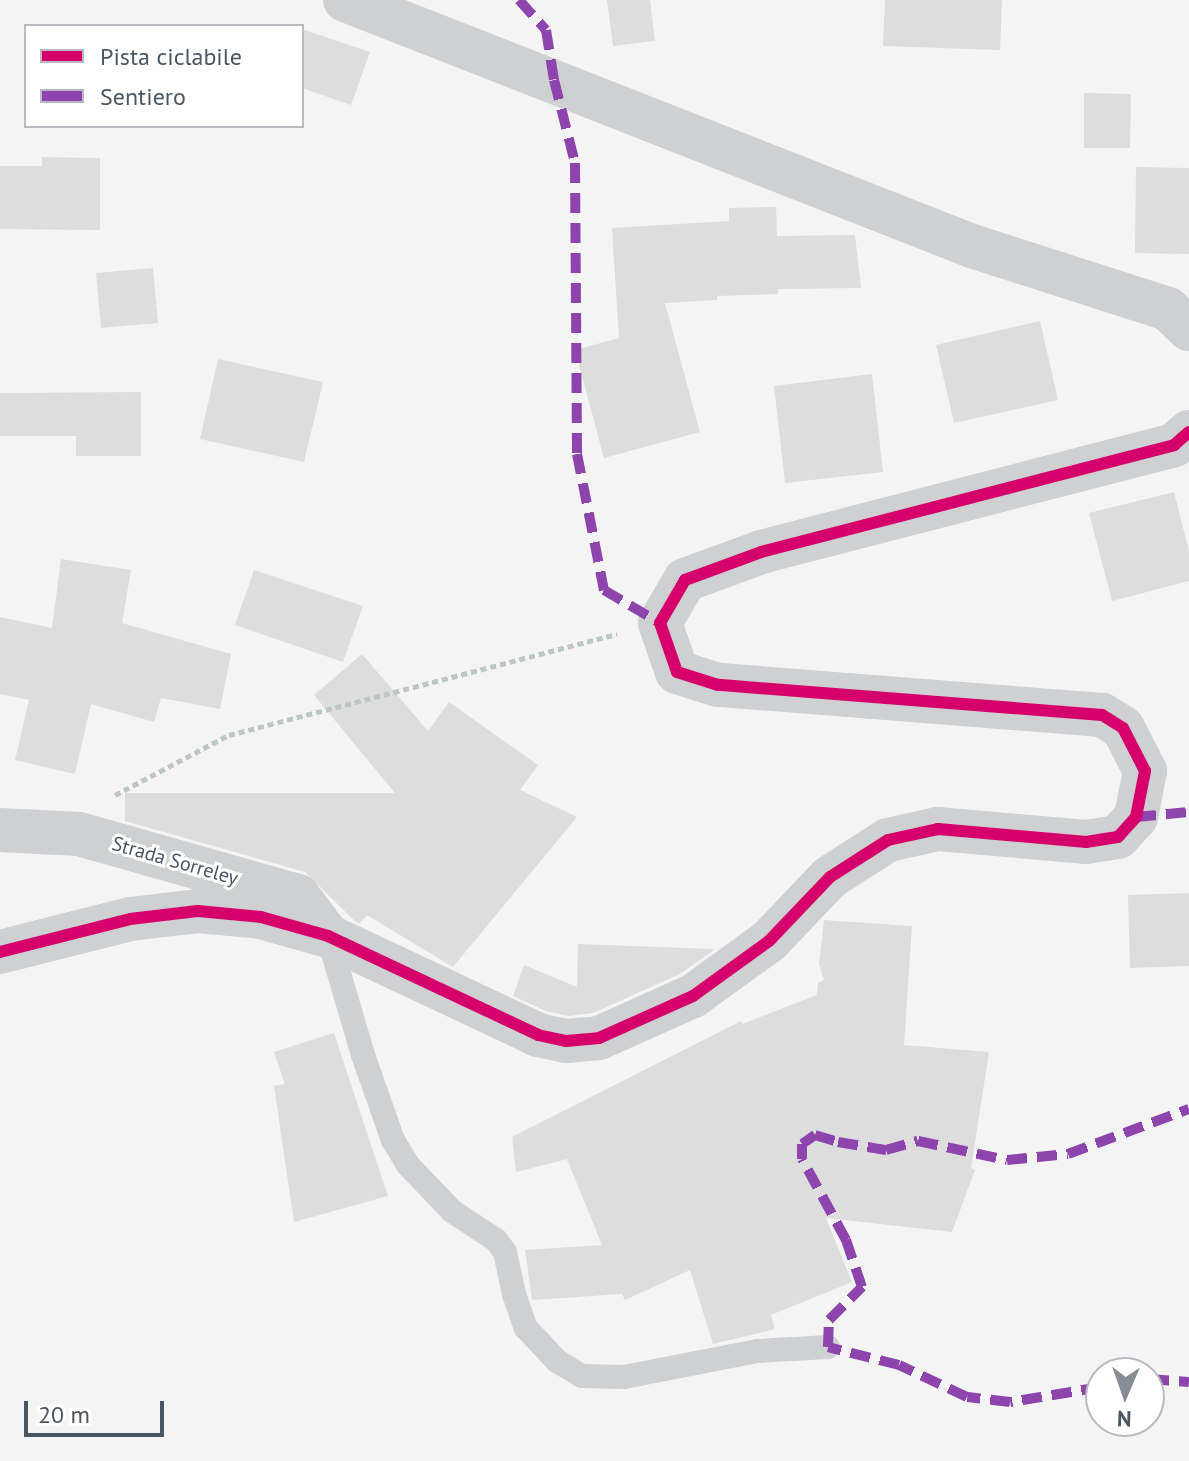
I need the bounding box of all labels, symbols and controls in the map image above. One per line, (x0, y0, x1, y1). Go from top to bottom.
legend (24, 24, 304, 128)
text: Pista ciclabile (100, 41, 242, 72)
text: Sentiero (100, 81, 186, 112)
street label: Strada Sorreley (109, 832, 241, 890)
north arrow (1085, 1357, 1165, 1437)
scale bar (28, 1385, 168, 1435)
text: 20 m (38, 1399, 90, 1430)
text: N (1117, 1405, 1132, 1433)

